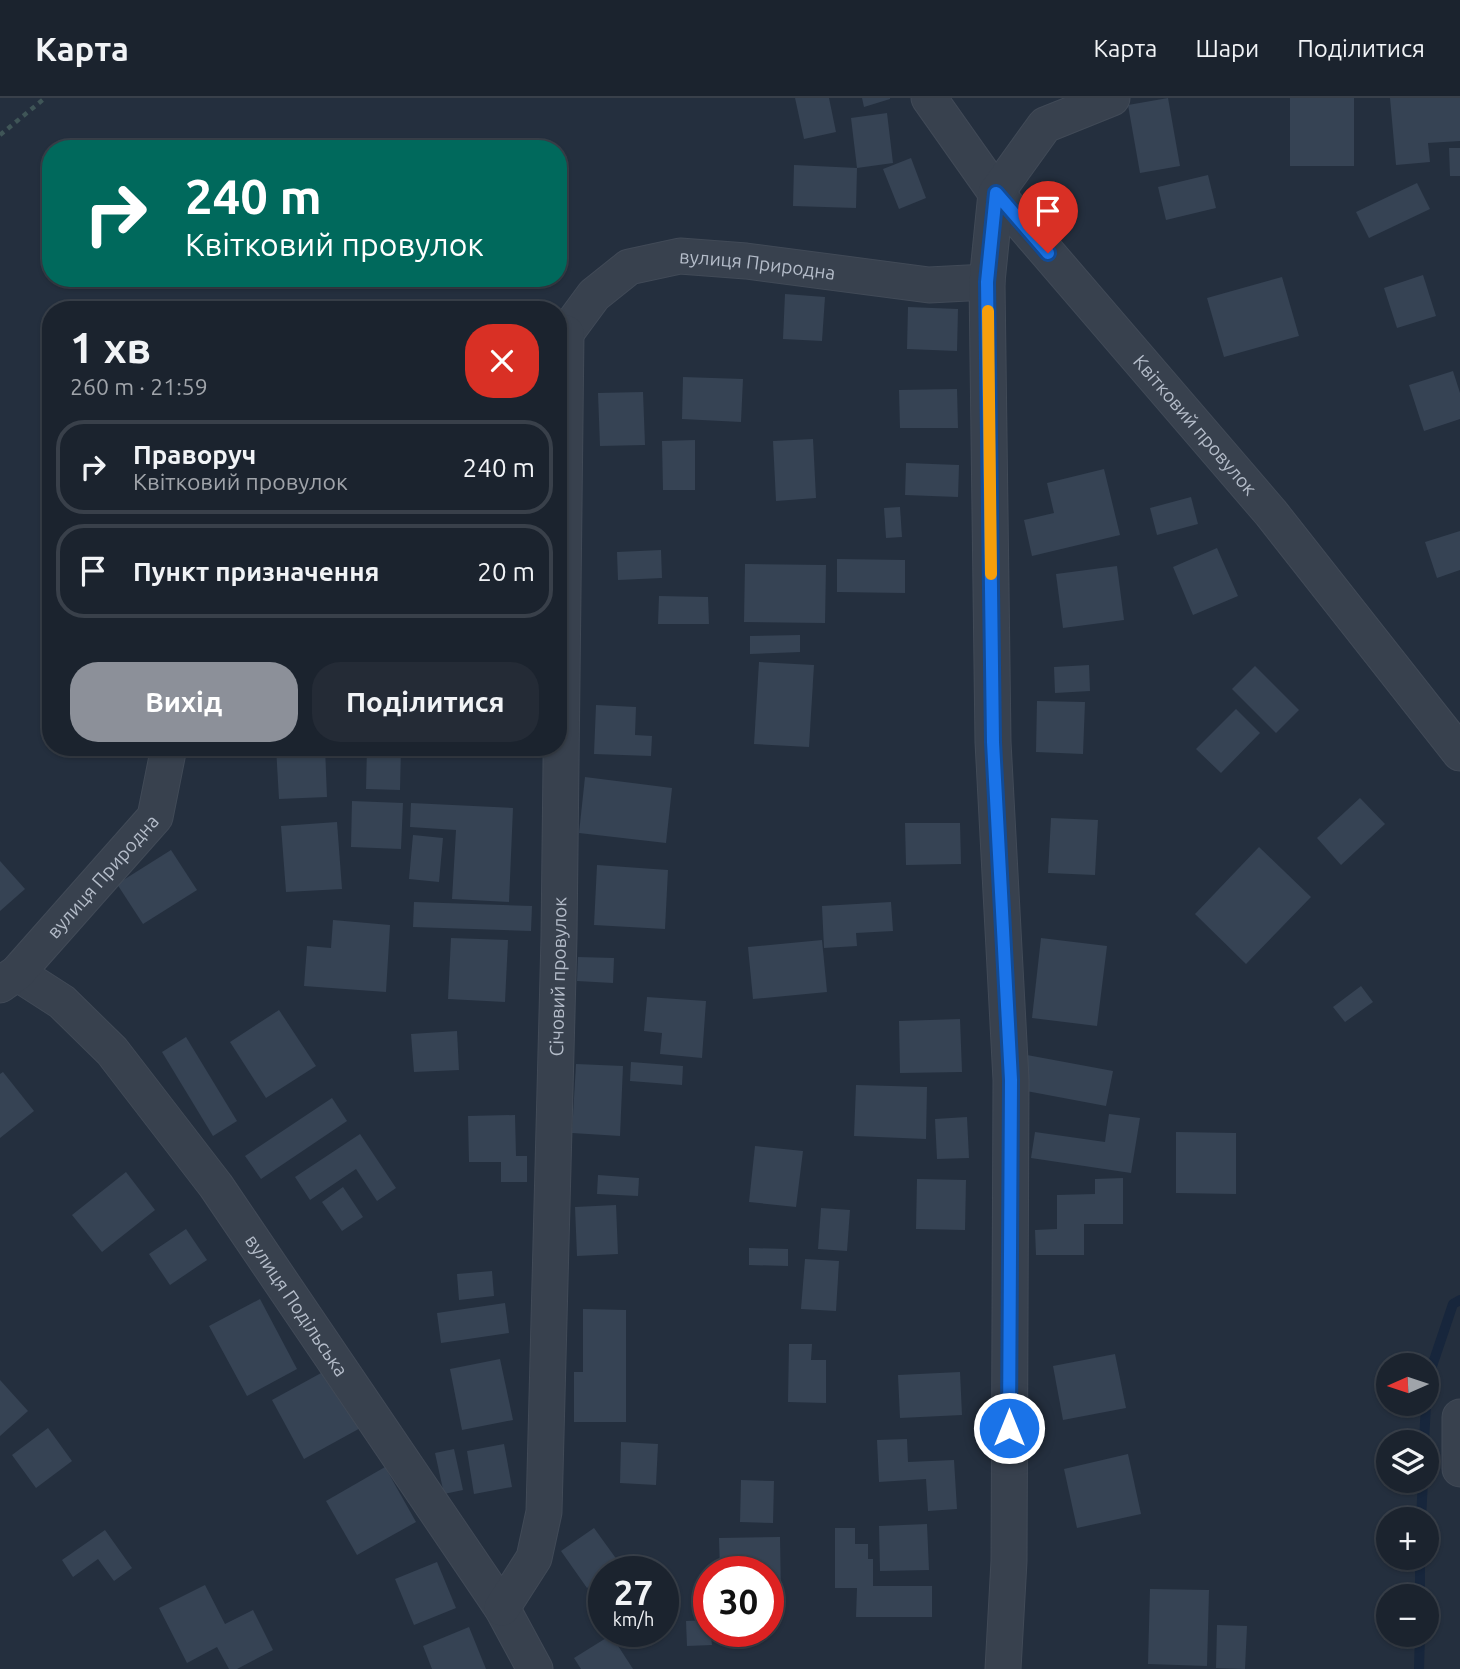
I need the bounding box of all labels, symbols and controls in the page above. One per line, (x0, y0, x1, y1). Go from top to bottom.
text: Карта (35, 30, 129, 67)
text: Карта (1093, 35, 1157, 62)
text: Шари (1195, 35, 1259, 62)
text: Поділитися (1297, 35, 1425, 62)
icon: right (70, 168, 161, 259)
text: 240 m (185, 168, 322, 223)
pin (1018, 181, 1078, 253)
icon: arrive (1029, 192, 1067, 230)
text: Квітковий провулок (185, 226, 484, 262)
street label: вулиця Природна (678, 245, 837, 284)
text: 1 хв (70, 324, 151, 371)
button: close (465, 324, 539, 398)
street label: Квітковий провулок (1129, 350, 1262, 500)
text: 260 m · 21:59 (70, 374, 208, 399)
text: Праворуч (133, 440, 256, 469)
icon: right (74, 448, 112, 486)
text: 240 m (463, 453, 535, 482)
text: Квітковий провулок (133, 469, 348, 494)
icon: arrive (74, 552, 112, 590)
text: Пункт призначення (133, 557, 379, 586)
text: 20 m (477, 557, 535, 586)
button: Вихід (70, 662, 298, 742)
button: Поділитися (312, 662, 539, 742)
street label: вулиця Природна (42, 810, 163, 942)
street label: Січовий провулок (545, 897, 570, 1057)
street label: вулиця Подільська (241, 1230, 353, 1380)
north arrow (1376, 1353, 1438, 1416)
map controls (1376, 1353, 1439, 1647)
position arrow (972, 1391, 1046, 1465)
button: layers (1376, 1430, 1439, 1493)
button: + (1376, 1507, 1439, 1570)
speed limit sign: 30 (693, 1556, 784, 1647)
text: 27 (614, 1572, 653, 1612)
button: − (1376, 1584, 1439, 1647)
text: km/h (613, 1609, 654, 1629)

